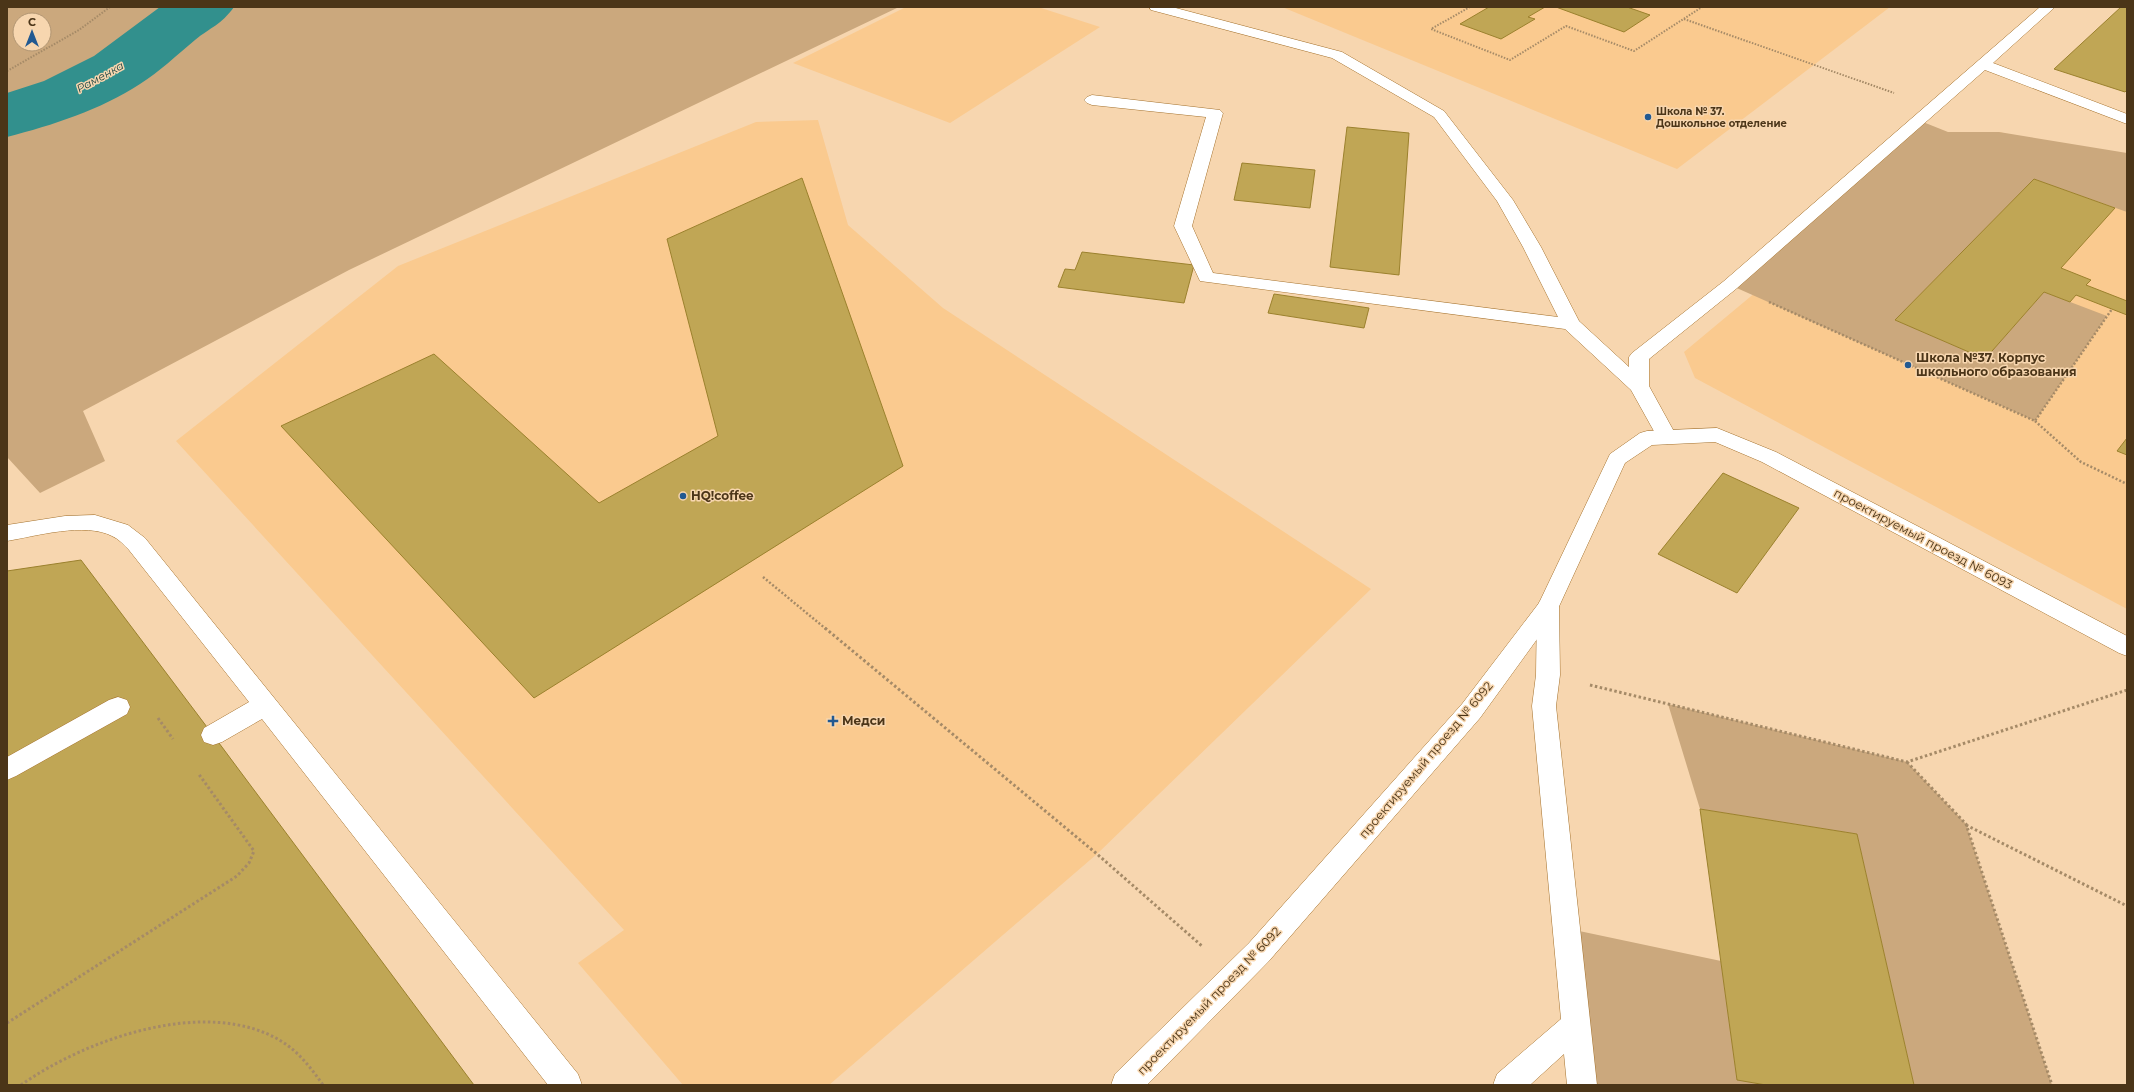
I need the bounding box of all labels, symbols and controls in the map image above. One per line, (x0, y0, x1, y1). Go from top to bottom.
north arrow (12, 12, 52, 52)
text: С (28, 15, 36, 29)
water label: Раменка (74, 58, 127, 96)
place label: Школа № 37. Дошкольное отделение (1656, 105, 1787, 130)
marker: Школа № 37. Дошкольное отделение (1643, 112, 1653, 122)
place label: Школа №37. Корпус школьного образования (1916, 350, 2077, 379)
marker: Школа №37. Корпус школьного образования (1903, 360, 1913, 370)
street label: проектируемый проезд № 6093 (1831, 485, 2015, 592)
place label: HQ!coffee (691, 488, 754, 503)
marker: HQ!coffee (678, 491, 688, 501)
street label: проектируемый проезд № 6092 (1356, 678, 1496, 841)
place label: Медси (842, 713, 885, 728)
marker: Медси (827, 715, 839, 727)
street label: проектируемый проезд № 6092 (1134, 923, 1284, 1078)

